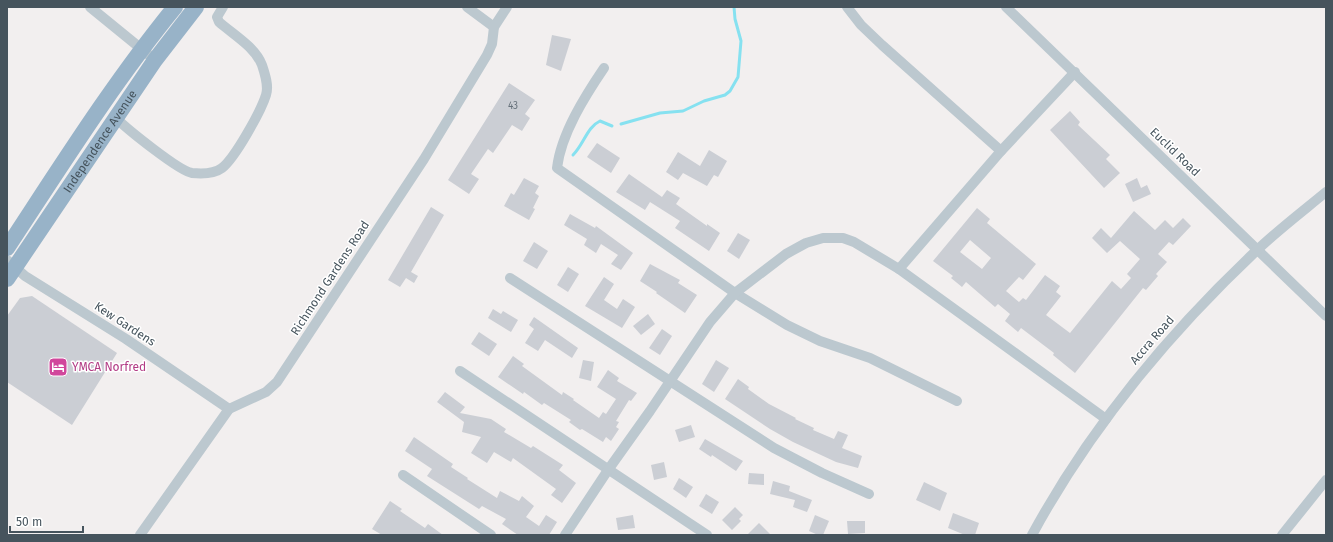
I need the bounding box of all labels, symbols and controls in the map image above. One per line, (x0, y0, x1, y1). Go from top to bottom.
street label: Independence Avenue (60, 87, 140, 195)
house number: 43 (508, 100, 518, 112)
street label: Euclid Road (1147, 125, 1203, 179)
street label: Richmond Gardens Road (288, 218, 372, 338)
street label: Kew Gardens (92, 299, 158, 349)
street label: Accra Road (1127, 313, 1177, 367)
hotel icon: YMCA Norfred (47, 356, 69, 378)
place label: YMCA Norfred (72, 360, 146, 374)
scale bar (10, 508, 83, 534)
text: 50 m (16, 515, 42, 529)

